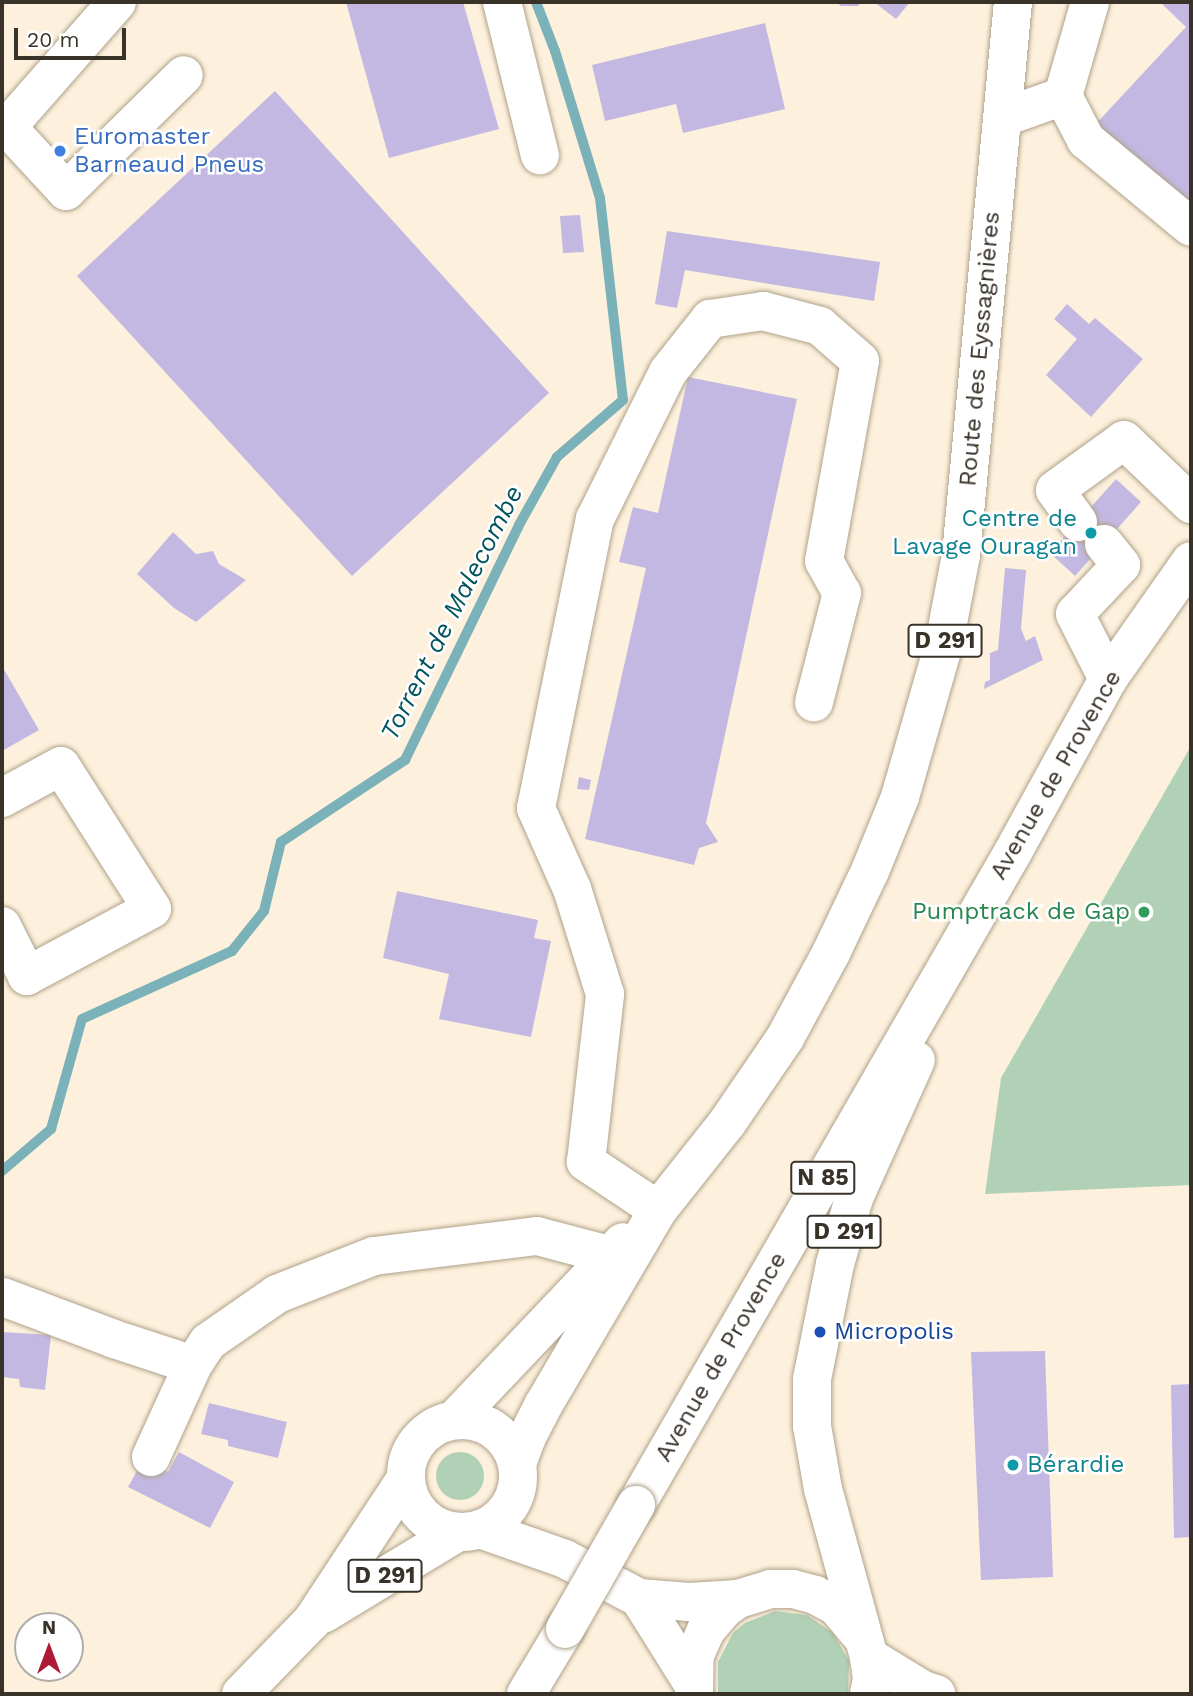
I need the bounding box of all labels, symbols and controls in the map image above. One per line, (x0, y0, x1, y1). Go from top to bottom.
scale bar (18, 14, 130, 58)
text: 20 m (27, 27, 79, 52)
place label: Euromaster Barneaud Pneus (74, 123, 264, 179)
marker: Euromaster Barneaud Pneus (52, 143, 68, 159)
street label: Route des Eyssagnières (954, 210, 1006, 488)
water label: Torrent de Malecombe (374, 480, 530, 746)
place label: Centre de Lavage Ouragan (892, 505, 1077, 561)
marker: Centre de Lavage Ouragan (1083, 525, 1099, 541)
road number: D 291 (906, 622, 984, 660)
street label: Avenue de Provence (984, 665, 1128, 885)
place label: Pumptrack de Gap (911, 898, 1130, 926)
marker: Pumptrack de Gap (1136, 904, 1152, 920)
road number: N 85 (790, 1158, 856, 1198)
road number: D 291 (806, 1212, 882, 1252)
street label: Avenue de Provence (649, 1247, 793, 1467)
place label: Micropolis (834, 1318, 954, 1346)
marker: Micropolis (812, 1324, 828, 1340)
place label: Bérardie (1027, 1451, 1124, 1479)
marker: Bérardie (1005, 1457, 1021, 1473)
road number: D 291 (346, 1556, 424, 1596)
north arrow (14, 1612, 84, 1682)
text: N (42, 1616, 56, 1639)

